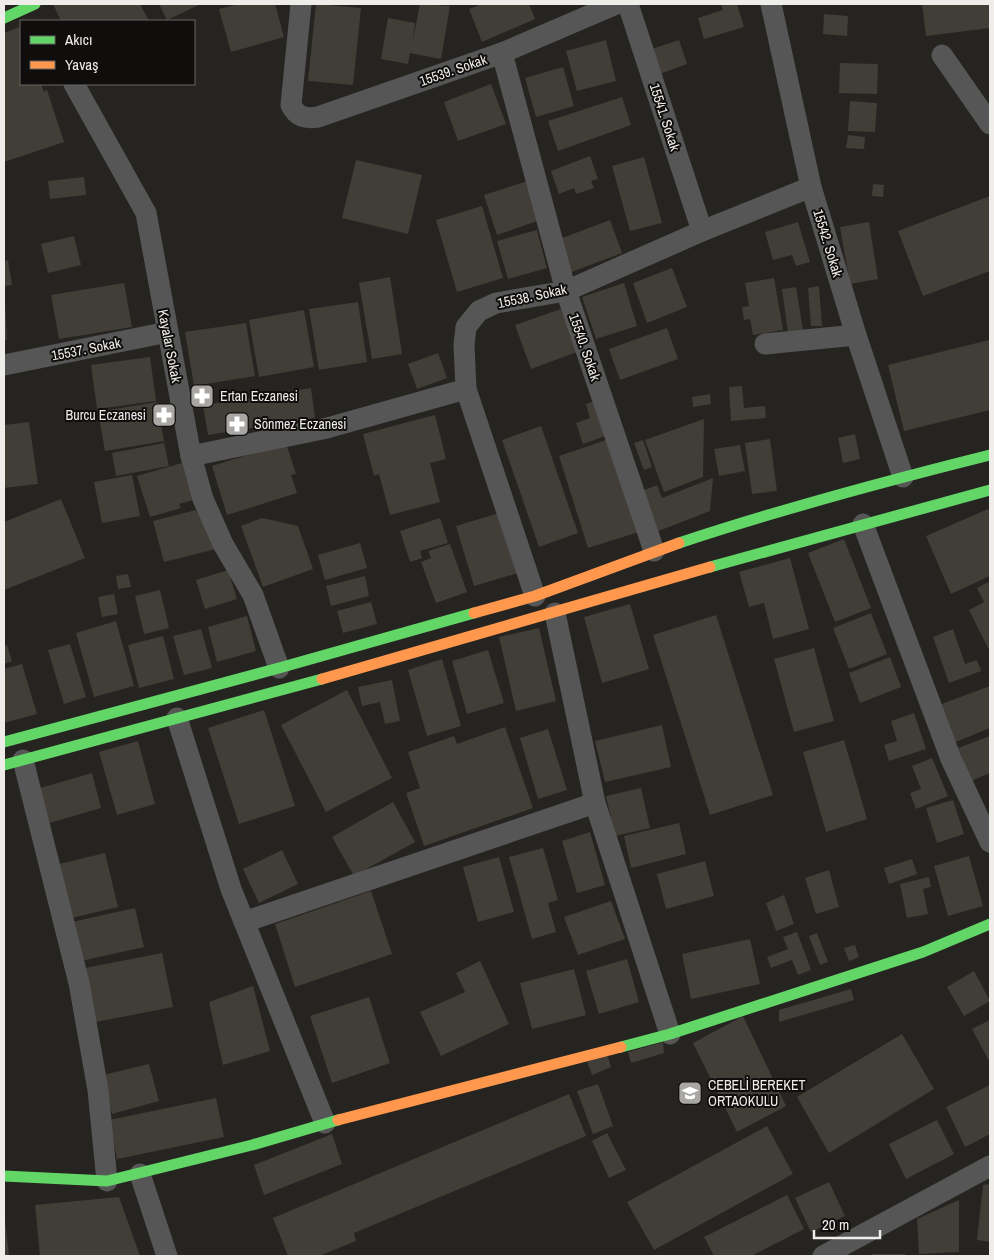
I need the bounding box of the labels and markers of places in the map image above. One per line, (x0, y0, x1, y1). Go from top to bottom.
pharmacy icon: Ertan Eczanesi (189, 383, 215, 409)
place label: Ertan Eczanesi (220, 387, 298, 405)
pharmacy icon: Burcu Eczanesi (151, 402, 177, 428)
place label: Burcu Eczanesi (66, 406, 146, 424)
pharmacy icon: Sönmez Eczanesi (224, 411, 250, 437)
place label: Sönmez Eczanesi (254, 415, 347, 433)
place label: CEBELİ BEREKET ORTAOKULU (708, 1076, 806, 1110)
school or university icon: CEBELİ BEREKET ORTAOKULU (677, 1080, 703, 1106)

